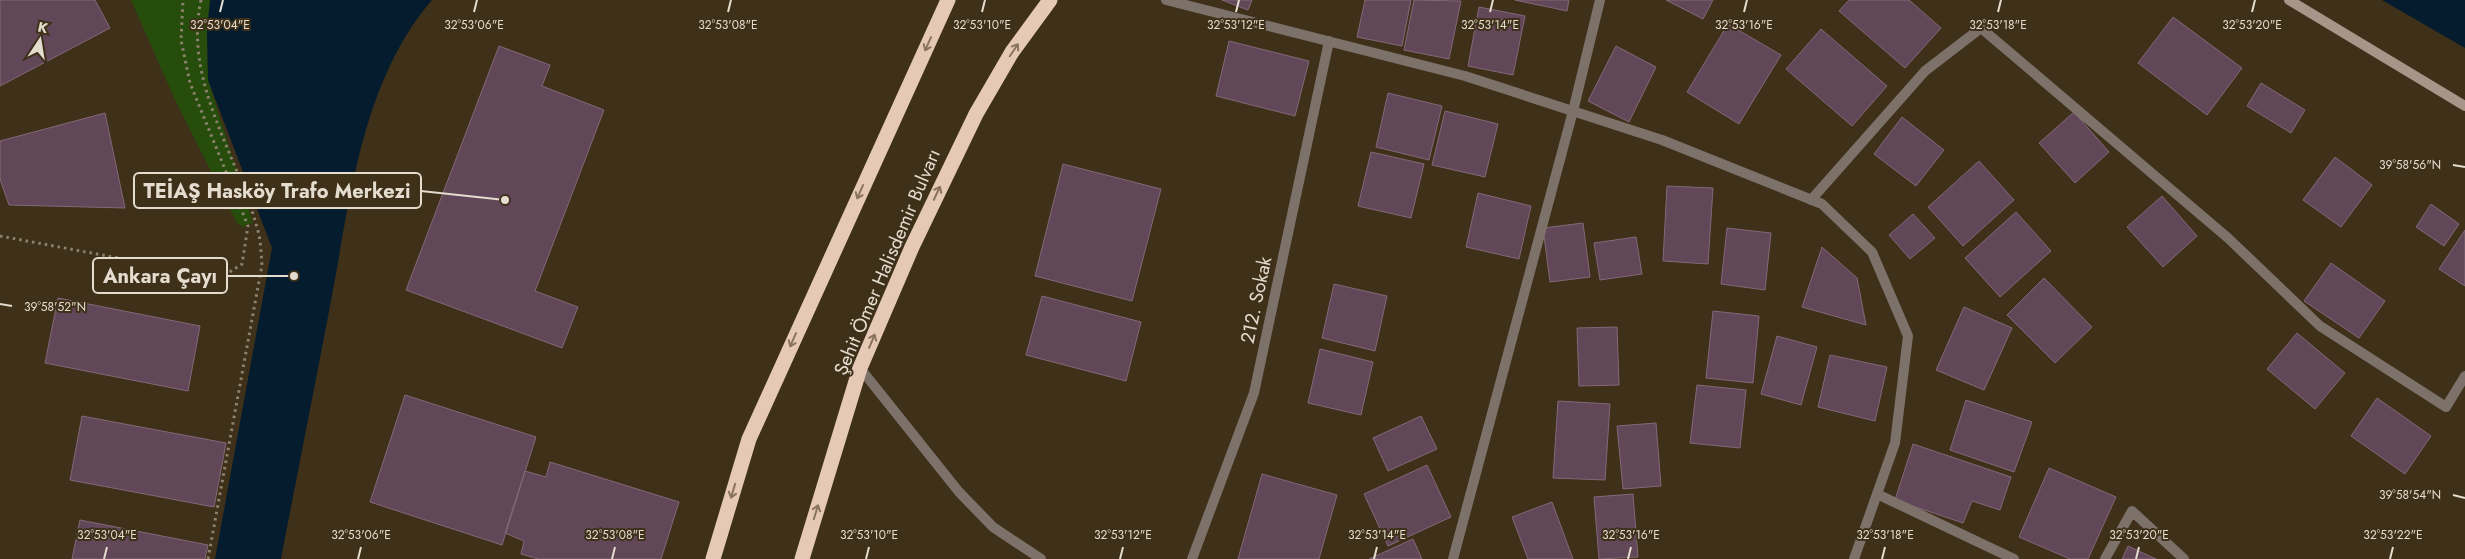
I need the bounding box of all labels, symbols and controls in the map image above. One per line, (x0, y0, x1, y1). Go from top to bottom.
north arrow (15, 15, 65, 65)
text: K (36, 16, 50, 38)
text: 32°53'04"E (190, 16, 250, 34)
text: 32°53'06"E (444, 16, 504, 34)
text: 32°53'08"E (698, 16, 758, 34)
text: 32°53'10"E (953, 16, 1011, 34)
text: 32°53'12"E (1207, 16, 1265, 34)
text: 32°53'14"E (1461, 16, 1519, 34)
text: 32°53'16"E (1715, 16, 1773, 34)
text: 32°53'18"E (1969, 16, 2027, 34)
text: 32°53'20"E (2222, 16, 2282, 34)
one-way arrow (922, 36, 932, 51)
one-way arrow (1009, 43, 1019, 57)
street label: Şehit Ömer Halisdemir Bulvarı (827, 145, 947, 379)
text: 39°58'56"N (2379, 156, 2441, 174)
callout: TEİAŞ Hasköy Trafo Merkezi (134, 173, 421, 208)
text: TEİAŞ Hasköy Trafo Merkezi (144, 177, 410, 206)
one-way arrow (855, 184, 865, 199)
one-way arrow (932, 185, 942, 200)
street label: 212. Sokak (1234, 253, 1279, 346)
callout: Ankara Çayı (93, 258, 227, 293)
text: Ankara Çayı (102, 262, 217, 291)
text: 39°58'52"N (24, 298, 86, 316)
one-way arrow (788, 332, 798, 347)
one-way arrow (867, 334, 877, 349)
one-way arrow (728, 482, 738, 498)
text: 39°58'54"N (2379, 486, 2441, 504)
one-way arrow (812, 505, 822, 521)
text: 32°53'04"E (77, 526, 137, 544)
text: 32°53'06"E (331, 526, 391, 544)
text: 32°53'08"E (585, 526, 645, 544)
text: 32°53'10"E (840, 526, 898, 544)
text: 32°53'12"E (1094, 526, 1152, 544)
text: 32°53'14"E (1348, 526, 1406, 544)
text: 32°53'16"E (1602, 526, 1660, 544)
text: 32°53'18"E (1856, 526, 1914, 544)
text: 32°53'20"E (2109, 526, 2169, 544)
text: 32°53'22"E (2363, 526, 2423, 544)

